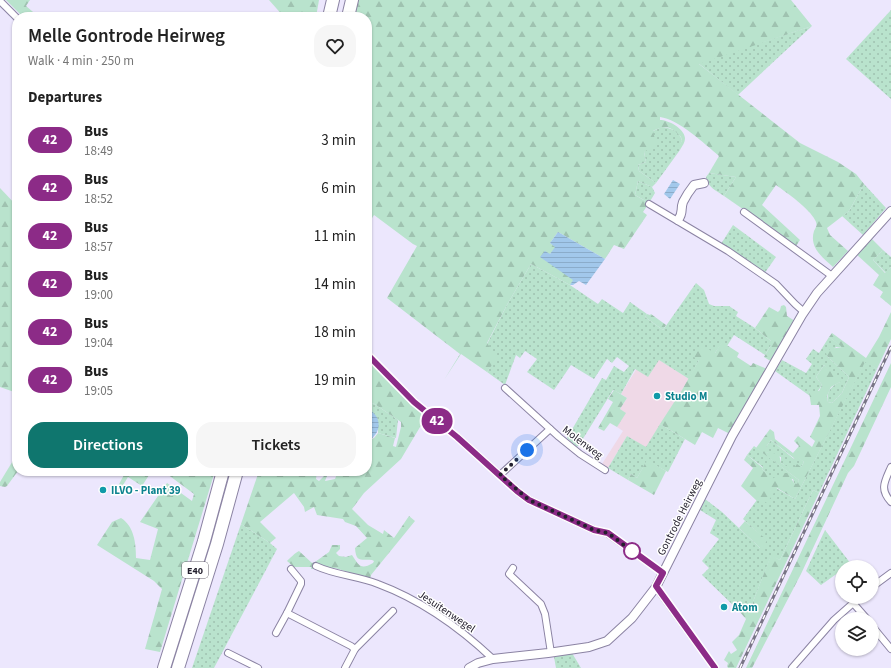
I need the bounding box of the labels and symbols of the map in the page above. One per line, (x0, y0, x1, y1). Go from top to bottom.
place label: Studio M (665, 389, 707, 404)
marker: Studio M (652, 391, 662, 401)
line badge: 42 (419, 408, 455, 434)
street label: Molenweg (559, 422, 606, 463)
your location (517, 440, 537, 460)
street label: Gontrode Heirweg (654, 476, 705, 558)
place label: ILVO - Plant 39 (111, 483, 181, 498)
marker: ILVO - Plant 39 (98, 485, 108, 495)
unlabelled marker (623, 542, 641, 560)
road number: E40 (182, 562, 208, 578)
street label: Jesuitenwegel (415, 587, 478, 636)
place label: Atom (731, 600, 758, 615)
marker: Atom (719, 602, 729, 612)

